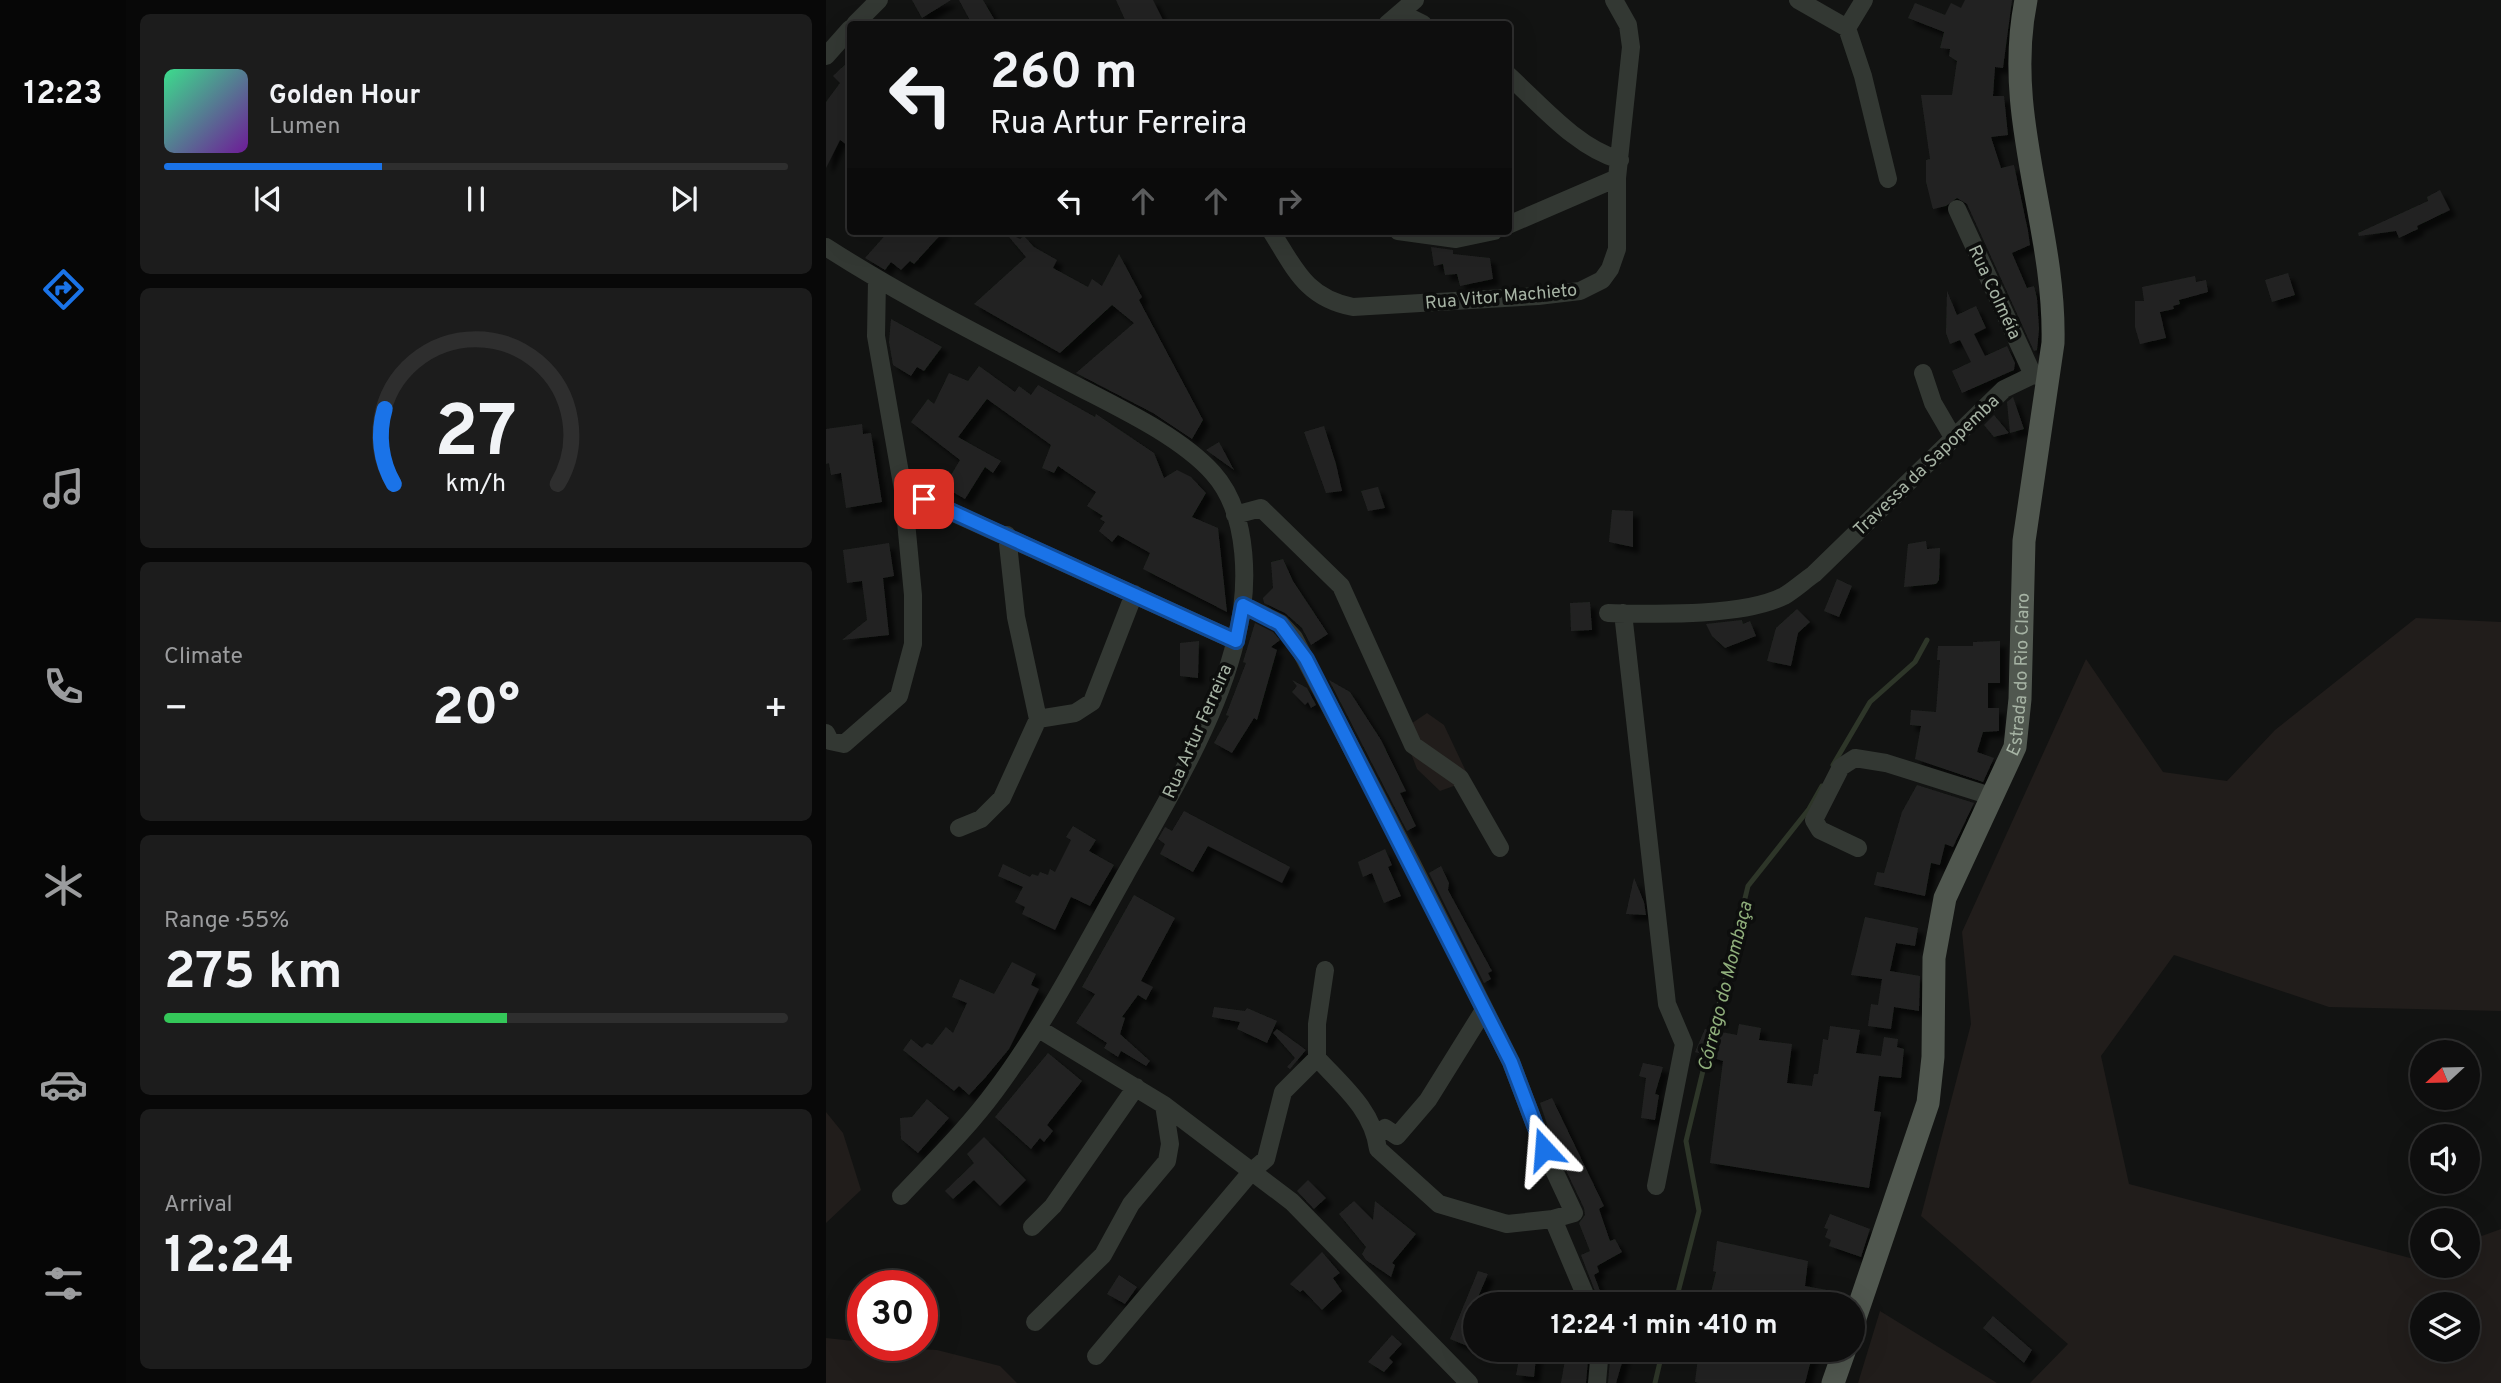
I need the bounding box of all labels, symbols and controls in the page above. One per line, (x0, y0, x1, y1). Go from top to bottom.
text: 260 m (990, 44, 1137, 106)
icon: left (875, 49, 966, 140)
text: 12:23 (24, 75, 102, 115)
text: Golden Hour (269, 80, 420, 113)
text: Rua Artur Ferreira (990, 105, 1247, 145)
text: Lumen (269, 113, 340, 142)
icon: previous (249, 180, 287, 218)
icon: pause (457, 180, 495, 218)
icon: next (665, 180, 703, 218)
icon: left (1051, 182, 1089, 220)
icon: ahead (1124, 182, 1162, 220)
icon: ahead (1197, 182, 1235, 220)
icon: right (1270, 182, 1308, 220)
street label: Rua Colméia (1962, 242, 2025, 343)
icon: directions (39, 265, 88, 314)
street label: Rua Vitor Machieto (1424, 279, 1578, 316)
text: 27 (435, 390, 517, 482)
street label: Travessa da Sapopemba (1849, 390, 2005, 542)
icon: music (39, 464, 88, 513)
text: km/h (446, 468, 506, 500)
pin (894, 469, 954, 529)
icon: arrive (905, 480, 943, 518)
street label: Estrada do Rio Claro (2002, 593, 2036, 760)
text: Climate (164, 643, 243, 672)
street label: Rua Artur Ferreira (1158, 661, 1238, 802)
icon: phone (39, 662, 88, 711)
text: 20° (432, 677, 520, 743)
text: − (164, 686, 189, 735)
text: + (763, 686, 788, 735)
icon: climate (39, 861, 88, 910)
water label: Córrego do Mombaça (1693, 899, 1759, 1074)
text: Range · 55% (164, 907, 289, 936)
text: 275 km (164, 941, 343, 1007)
north arrow (2410, 1040, 2480, 1110)
map controls (2410, 1040, 2480, 1362)
icon: car (39, 1060, 88, 1109)
position arrow (1507, 1112, 1581, 1186)
button: sound (2410, 1124, 2480, 1194)
text: Arrival (164, 1191, 233, 1220)
button: search (2410, 1208, 2480, 1278)
text: 12:24 (164, 1225, 294, 1291)
icon: filters (39, 1259, 88, 1308)
speed limit sign: 30 (847, 1270, 938, 1361)
button: layers (2410, 1292, 2480, 1362)
text: 12:24 · 1 min · 410 m (1550, 1310, 1778, 1343)

